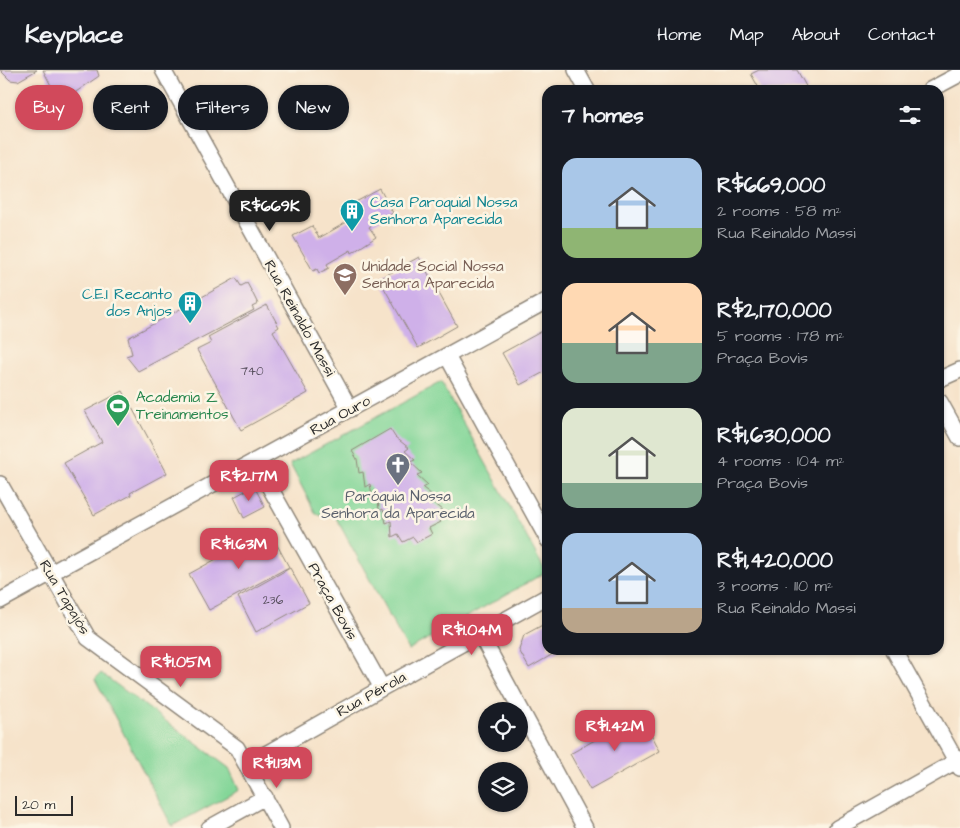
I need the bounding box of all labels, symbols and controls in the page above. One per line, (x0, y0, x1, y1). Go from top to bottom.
text: Keyplace (25, 18, 123, 52)
text: Home (657, 22, 702, 47)
text: Map (730, 22, 764, 47)
text: About (792, 22, 840, 47)
text: Contact (868, 22, 935, 47)
chip: Buy (15, 85, 83, 130)
chip: Rent (93, 85, 168, 130)
chip: Filters (178, 85, 268, 130)
chip: New (278, 85, 349, 130)
text: 7 homes (562, 101, 644, 130)
icon: filters (896, 101, 924, 129)
text: R$669,000 (717, 171, 825, 200)
icon: home (602, 178, 662, 238)
pin: R$669K (229, 190, 311, 232)
place label: Casa Paroquial Nossa Senhora Aparecida (370, 192, 518, 230)
text: R$669K (240, 195, 300, 217)
building icon: Casa Paroquial Nossa Senhora Aparecida (339, 198, 365, 232)
text: 2 rooms · 58 m² (717, 200, 842, 222)
text: Rua Reinaldo Massi (717, 222, 856, 244)
street label: Rua Reinaldo Massi (259, 256, 341, 381)
place label: Unidade Social Nossa Senhora Aparecida (362, 256, 504, 294)
school or university icon: Unidade Social Nossa Senhora Aparecida (332, 262, 358, 296)
place label: C.E.I Recanto dos Anjos (82, 284, 173, 322)
building icon: C.E.I Recanto dos Anjos (177, 290, 203, 324)
text: R$2,170,000 (717, 296, 832, 325)
icon: home (602, 303, 662, 363)
text: 5 rooms · 178 m² (717, 325, 844, 347)
text: Praça Bovis (717, 347, 808, 369)
house number: 740 (240, 363, 264, 380)
place label: Academia Z Treinamentos (136, 387, 229, 425)
street label: Rua Ouro (306, 390, 375, 441)
sports icon: Academia Z Treinamentos (105, 393, 131, 427)
text: R$1,630,000 (717, 421, 831, 450)
icon: home (602, 428, 662, 488)
text: 4 rooms · 104 m² (717, 450, 845, 472)
church icon: Paróquia Nossa Senhora da Aparecida (385, 452, 411, 486)
pin: R$2.17M (203, 460, 295, 502)
text: R$2.17M (221, 465, 277, 487)
text: Praça Bovis (717, 472, 808, 494)
place label: Paróquia Nossa Senhora da Aparecida (321, 486, 475, 524)
pin: R$1.63M (193, 528, 285, 570)
text: R$1.63M (211, 533, 267, 555)
text: R$1,420,000 (717, 546, 833, 575)
icon: home (602, 553, 662, 613)
street label: Rua Tapajós (34, 556, 95, 639)
street label: Praça Bovis (303, 559, 363, 644)
text: 3 rooms · 110 m² (717, 575, 833, 597)
house number: 236 (263, 592, 284, 609)
text: Rua Reinaldo Massi (717, 597, 856, 619)
pin: R$1.04M (426, 614, 518, 656)
text: R$1.04M (443, 619, 501, 641)
pin: R$1.05M (135, 646, 227, 688)
text: R$1.05M (151, 651, 211, 673)
street label: Rua Pérola (333, 667, 410, 722)
map controls (478, 702, 528, 812)
button: locate (478, 702, 528, 752)
pin: R$1.42M (569, 710, 661, 752)
text: R$1.42M (586, 715, 644, 737)
pin: R$1.13M (231, 746, 323, 789)
text: R$1.13M (253, 752, 301, 774)
button: layers (478, 762, 528, 812)
scale bar (15, 793, 72, 816)
text: 20 m (22, 795, 55, 815)

